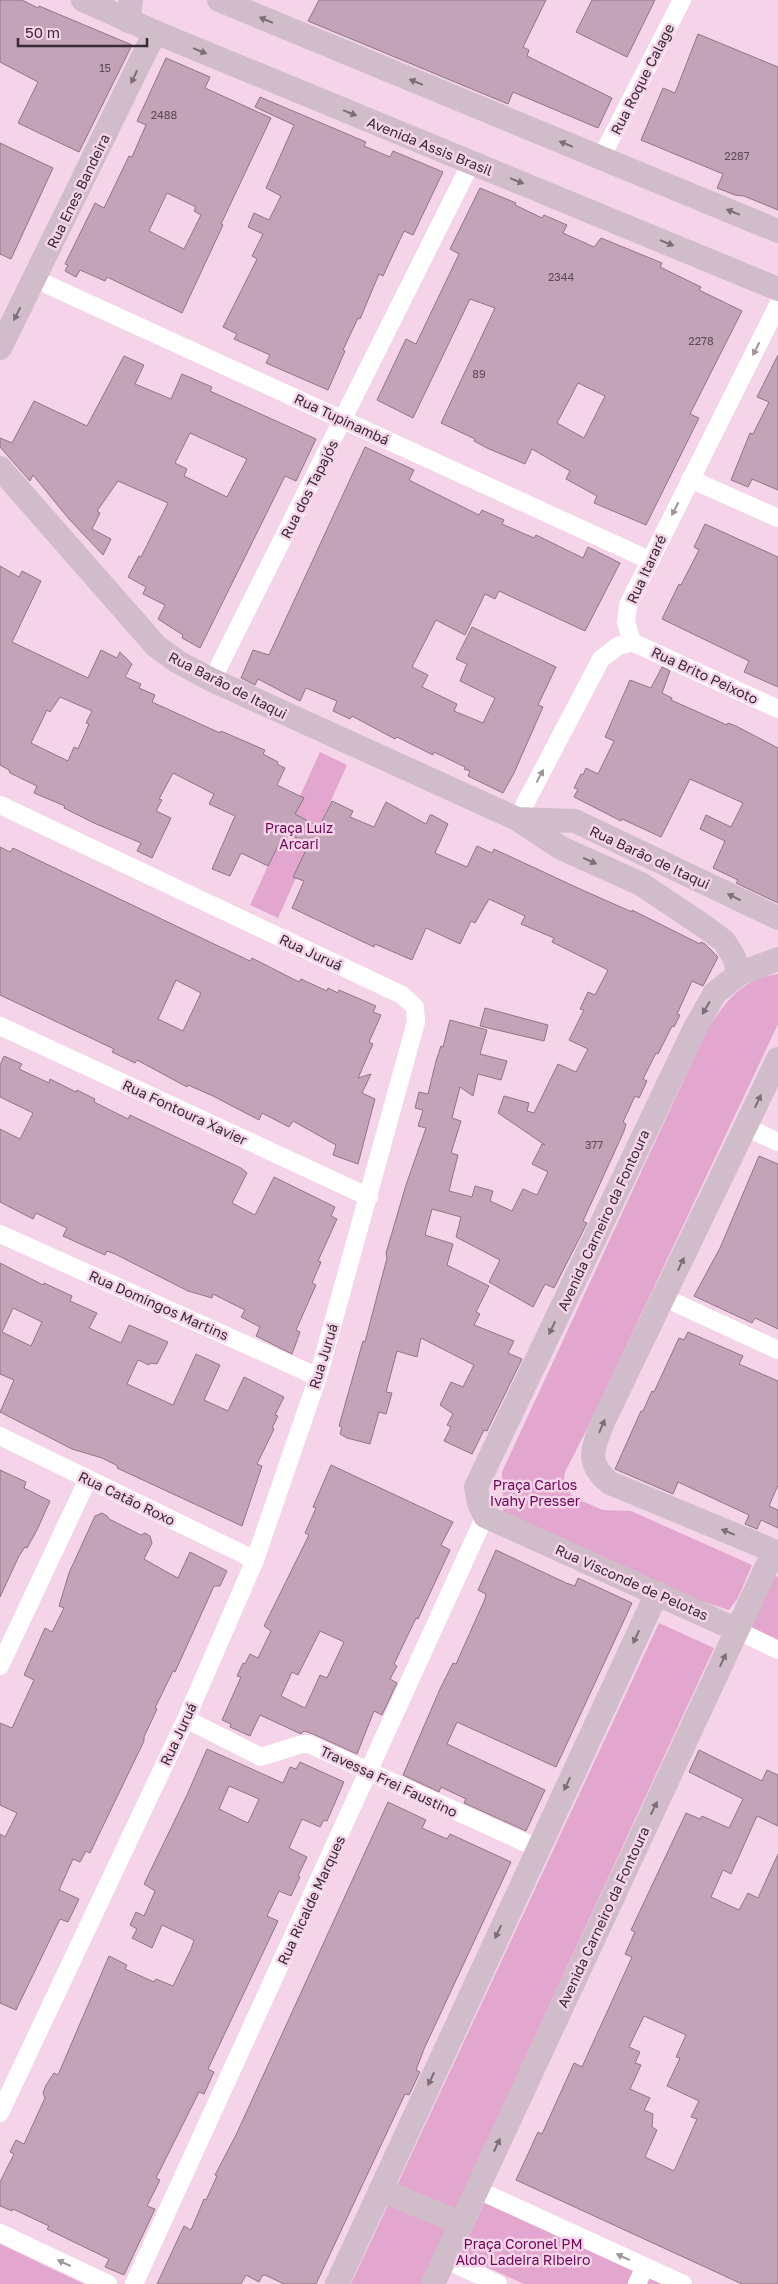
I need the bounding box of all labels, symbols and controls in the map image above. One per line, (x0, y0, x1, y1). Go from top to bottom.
scale bar (18, 15, 146, 47)
one-way arrow (259, 15, 273, 23)
street label: Rua Roque Calage (607, 21, 677, 137)
text: 50 m (25, 23, 60, 41)
one-way arrow (193, 47, 208, 55)
house number: 15 (99, 61, 111, 74)
one-way arrow (130, 70, 138, 84)
one-way arrow (408, 78, 423, 86)
house number: 2488 (151, 108, 178, 121)
one-way arrow (343, 109, 358, 117)
street label: Avenida Assis Brasil (365, 113, 495, 179)
street label: Rua Enes Bandeira (43, 131, 113, 251)
one-way arrow (559, 139, 574, 147)
house number: 2287 (724, 149, 750, 162)
one-way arrow (509, 178, 524, 186)
one-way arrow (726, 208, 740, 216)
one-way arrow (660, 240, 674, 248)
house number: 2344 (548, 270, 574, 283)
one-way arrow (13, 307, 21, 321)
house number: 2278 (688, 334, 714, 347)
one-way arrow (752, 342, 760, 356)
house number: 89 (472, 367, 486, 380)
street label: Rua Tupinambá (292, 390, 392, 448)
street label: Rua dos Tapajós (277, 437, 341, 541)
one-way arrow (671, 502, 679, 517)
street label: Rua Itararé (623, 532, 669, 606)
street label: Rua Brito Peixoto (649, 643, 761, 707)
street label: Rua Barão de Itaqui (166, 648, 290, 722)
one-way arrow (536, 769, 544, 783)
park label: Praça Luiz Arcari (265, 819, 333, 852)
street label: Rua Barão de Itaqui (587, 822, 713, 892)
one-way arrow (582, 857, 597, 865)
one-way arrow (727, 892, 741, 900)
street label: Rua Juruá (277, 930, 345, 974)
one-way arrow (702, 1001, 710, 1016)
street label: Rua Fontoura Xavier (120, 1076, 250, 1149)
one-way arrow (754, 1094, 762, 1108)
street label: Avenida Carneiro da Fontoura (553, 1127, 653, 1313)
house number: 377 (585, 1138, 603, 1151)
one-way arrow (677, 1257, 685, 1271)
street label: Rua Domingos Martins (87, 1267, 231, 1343)
street label: Rua Juruá (305, 1321, 341, 1391)
one-way arrow (548, 1321, 556, 1335)
one-way arrow (598, 1418, 606, 1433)
street label: Rua Catão Roxo (76, 1467, 178, 1529)
park label: Praça Carlos Ivahy Presser (490, 1476, 581, 1509)
one-way arrow (721, 1528, 736, 1536)
street label: Rua Visconde de Pelotas (553, 1541, 711, 1623)
one-way arrow (632, 1630, 640, 1644)
one-way arrow (719, 1653, 728, 1668)
street label: Rua Juruá (156, 1700, 200, 1768)
street label: Travessa Frei Faustino (318, 1742, 460, 1820)
one-way arrow (563, 1777, 571, 1791)
one-way arrow (651, 1801, 659, 1815)
street label: Avenida Carneiro da Fontoura (553, 1824, 653, 2010)
street label: Rua Ricalde Marques (274, 1833, 348, 1967)
one-way arrow (494, 1925, 502, 1939)
one-way arrow (426, 2072, 434, 2086)
one-way arrow (493, 2138, 501, 2152)
park label: Praça Coronel PM Aldo Ladeira Ribeiro (456, 2235, 590, 2268)
one-way arrow (616, 2252, 630, 2260)
one-way arrow (57, 2259, 71, 2267)

